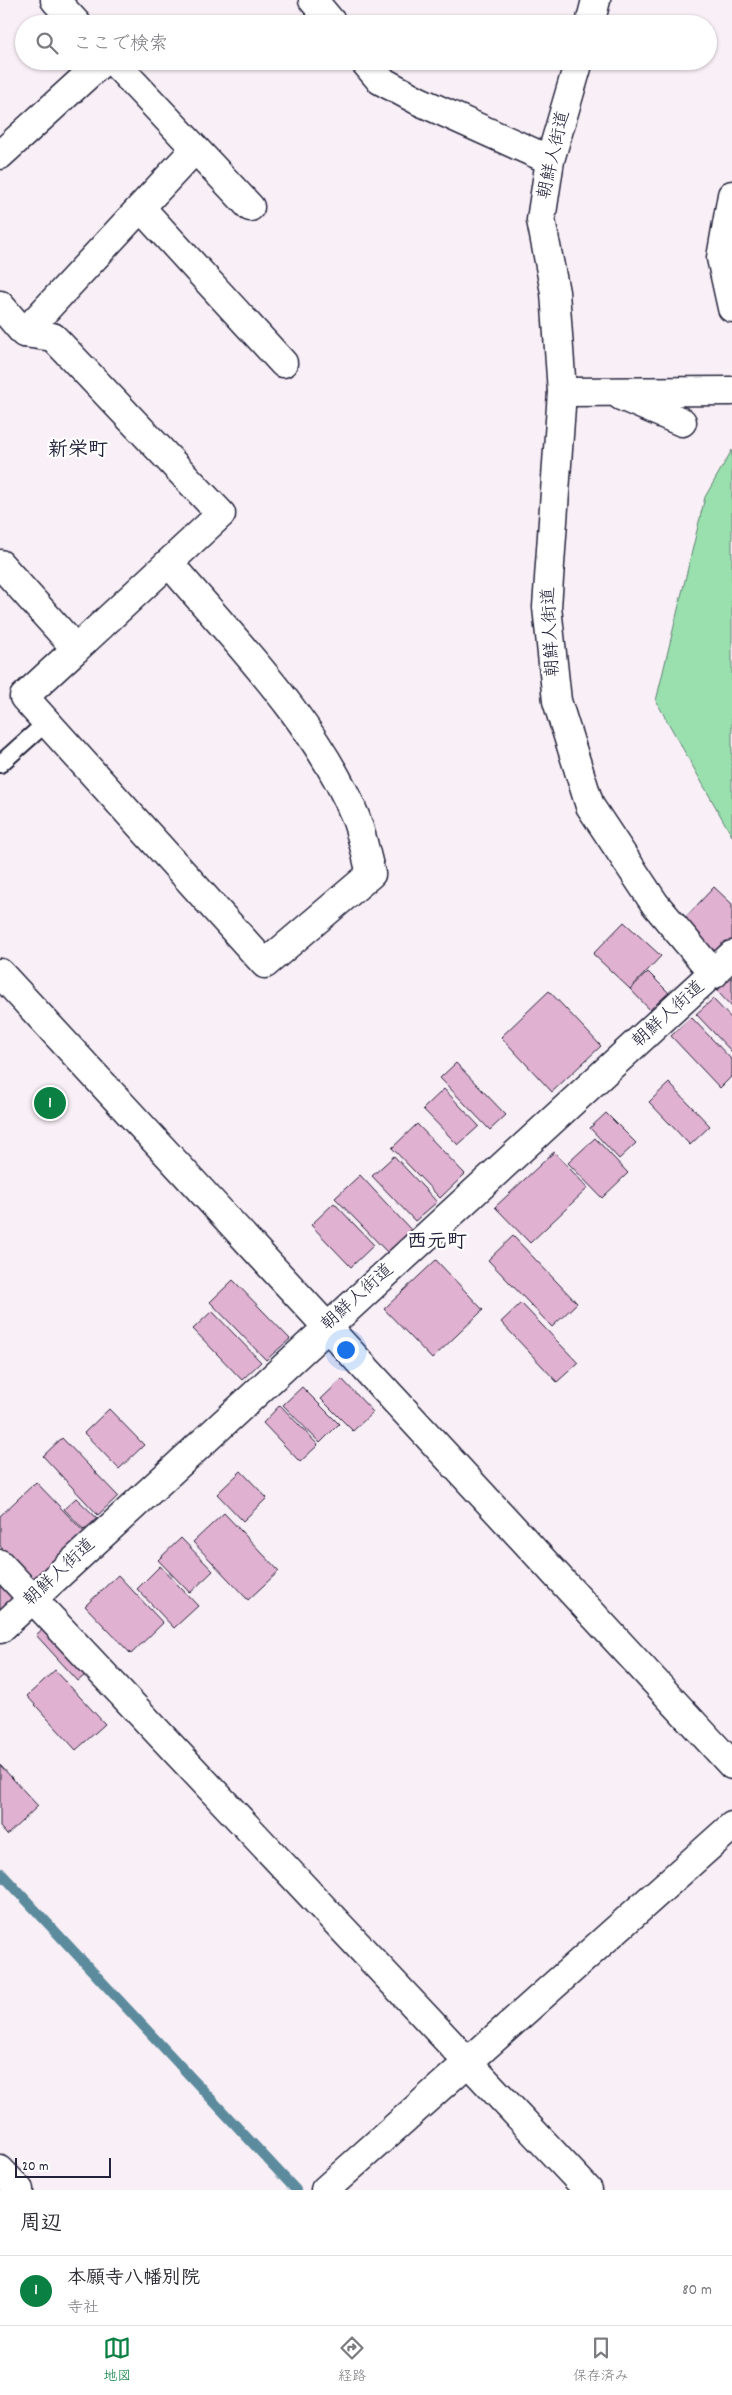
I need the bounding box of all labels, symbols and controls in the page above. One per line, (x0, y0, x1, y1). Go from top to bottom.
search box (15, 15, 717, 70)
icon: search (33, 29, 61, 57)
text: ここで検索 (73, 32, 168, 59)
street label: 朝鮮人街道 (533, 108, 577, 202)
district label: 新栄町 (48, 437, 108, 465)
street label: 朝鮮人街道 (537, 586, 567, 678)
street label: 朝鮮人街道 (627, 976, 711, 1054)
pin: 1 (34, 1084, 66, 1122)
district label: 西元町 (407, 1229, 467, 1257)
street label: 朝鮮人街道 (316, 1259, 400, 1337)
your location (333, 1337, 359, 1363)
street label: 朝鮮人街道 (19, 1533, 101, 1613)
scale bar (15, 2155, 111, 2178)
text: 20 m (22, 2157, 49, 2177)
text: 周辺 (20, 2210, 62, 2240)
text: 本願寺八幡別院 (67, 2266, 200, 2293)
text: 1 (34, 2279, 38, 2302)
text: 80 m (682, 2279, 712, 2302)
text: 寺社 (67, 2297, 99, 2320)
tab: 地図 (103, 2334, 131, 2387)
tab: 経路 (338, 2334, 366, 2387)
tab: 保存済み (573, 2334, 629, 2387)

